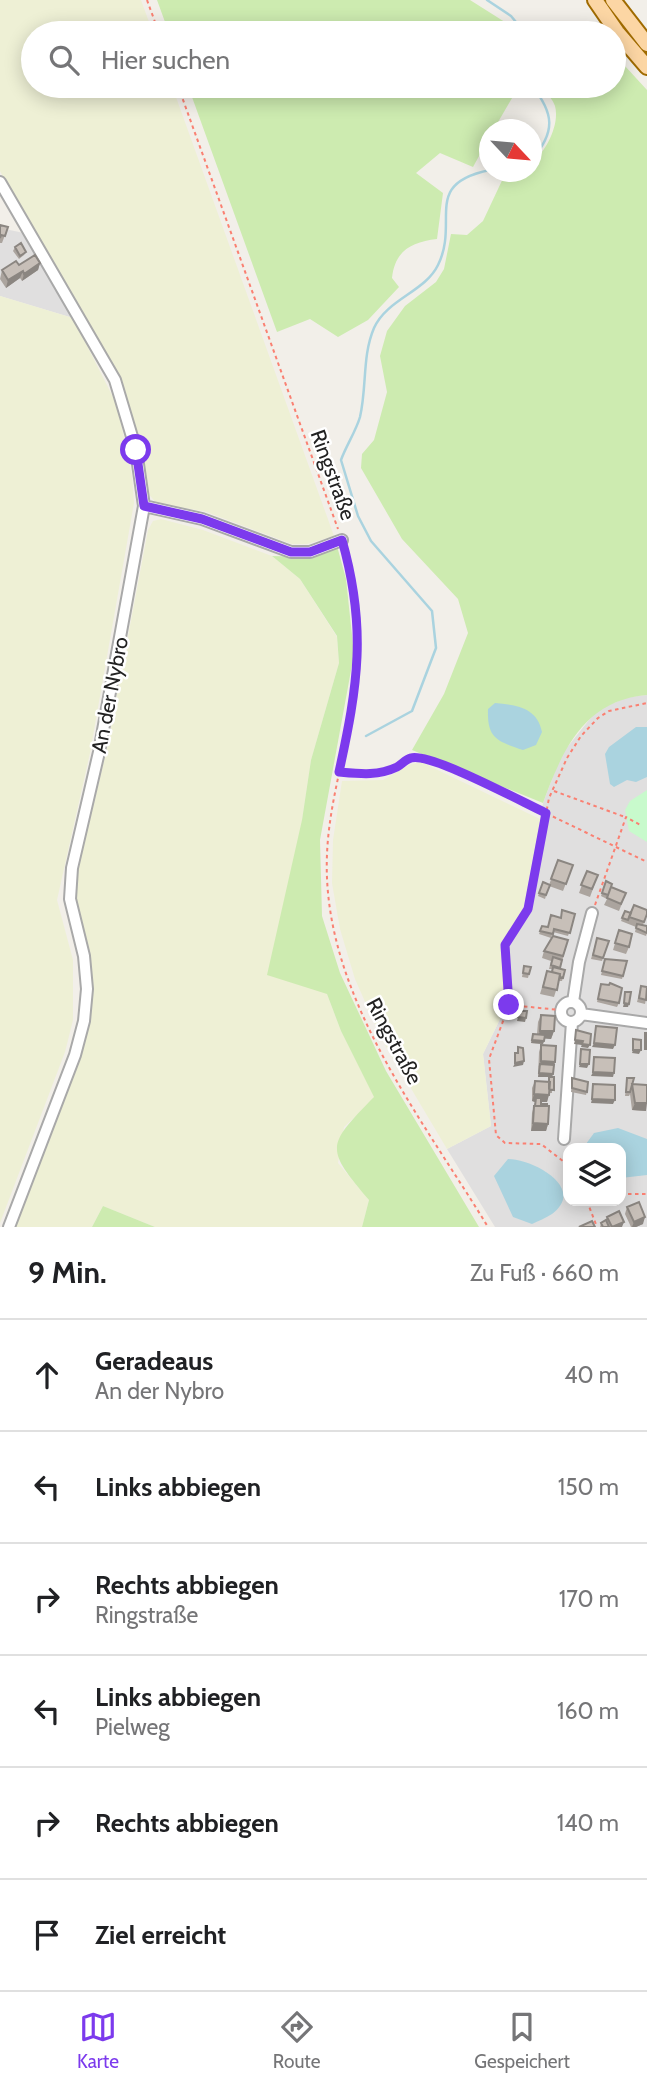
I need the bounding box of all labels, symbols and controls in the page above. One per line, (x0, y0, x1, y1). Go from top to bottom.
search box (21, 21, 626, 98)
icon: search (45, 41, 83, 79)
text: Hier suchen (101, 44, 230, 76)
north arrow (479, 119, 542, 182)
street label: Ringstraße (306, 426, 361, 524)
route start (120, 434, 151, 465)
street label: An der Nybro (86, 635, 133, 755)
route end (493, 989, 524, 1020)
street label: Ringstraße (361, 993, 428, 1088)
map controls (563, 1143, 626, 1206)
button: layers (563, 1143, 626, 1206)
text: 9 Min. (28, 1254, 107, 1291)
text: Zu Fuß · 660 m (470, 1259, 619, 1287)
text: Geradeaus (95, 1345, 213, 1377)
icon: ahead (28, 1356, 66, 1394)
text: 40 m (564, 1361, 619, 1389)
text: An der Nybro (95, 1377, 224, 1405)
icon: left (28, 1468, 66, 1506)
text: Links abbiegen (95, 1471, 261, 1503)
text: 150 m (558, 1473, 619, 1501)
text: Rechts abbiegen (95, 1569, 279, 1601)
icon: right (28, 1580, 66, 1618)
text: 170 m (559, 1585, 619, 1613)
text: Ringstraße (95, 1601, 198, 1629)
text: Links abbiegen (95, 1681, 261, 1713)
icon: left (28, 1692, 66, 1730)
text: 160 m (557, 1697, 619, 1725)
text: Pielweg (95, 1713, 170, 1741)
icon: right (28, 1804, 66, 1842)
text: Rechts abbiegen (95, 1807, 279, 1839)
text: 140 m (557, 1809, 619, 1837)
icon: arrive (28, 1916, 66, 1954)
text: Ziel erreicht (95, 1919, 226, 1951)
tab: Karte (77, 2008, 119, 2073)
tab: Route (273, 2008, 320, 2073)
tab: Gespeichert (474, 2008, 570, 2073)

